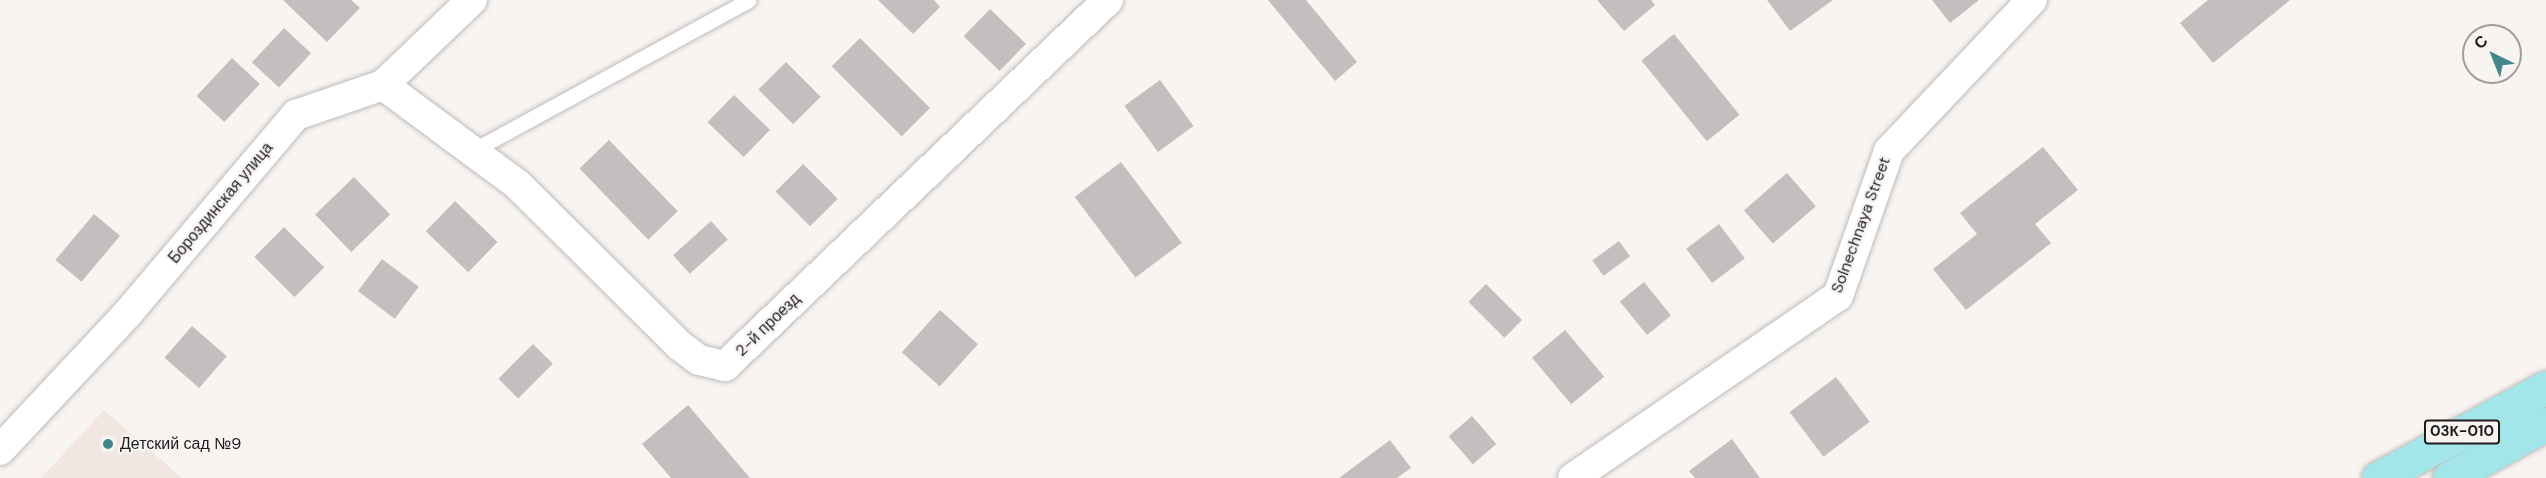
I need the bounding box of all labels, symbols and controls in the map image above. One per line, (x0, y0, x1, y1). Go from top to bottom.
north arrow (2462, 24, 2522, 84)
text: С (2469, 30, 2492, 54)
street label: Бороздинская улица (165, 139, 277, 267)
street label: Solnechnaya Street (1827, 154, 1895, 296)
street label: 2-й проезд (732, 289, 804, 361)
road number: 03К-010 (2423, 420, 2501, 444)
place label: Детский сад №9 (120, 434, 241, 454)
marker: Детский сад №9 (101, 437, 115, 451)

